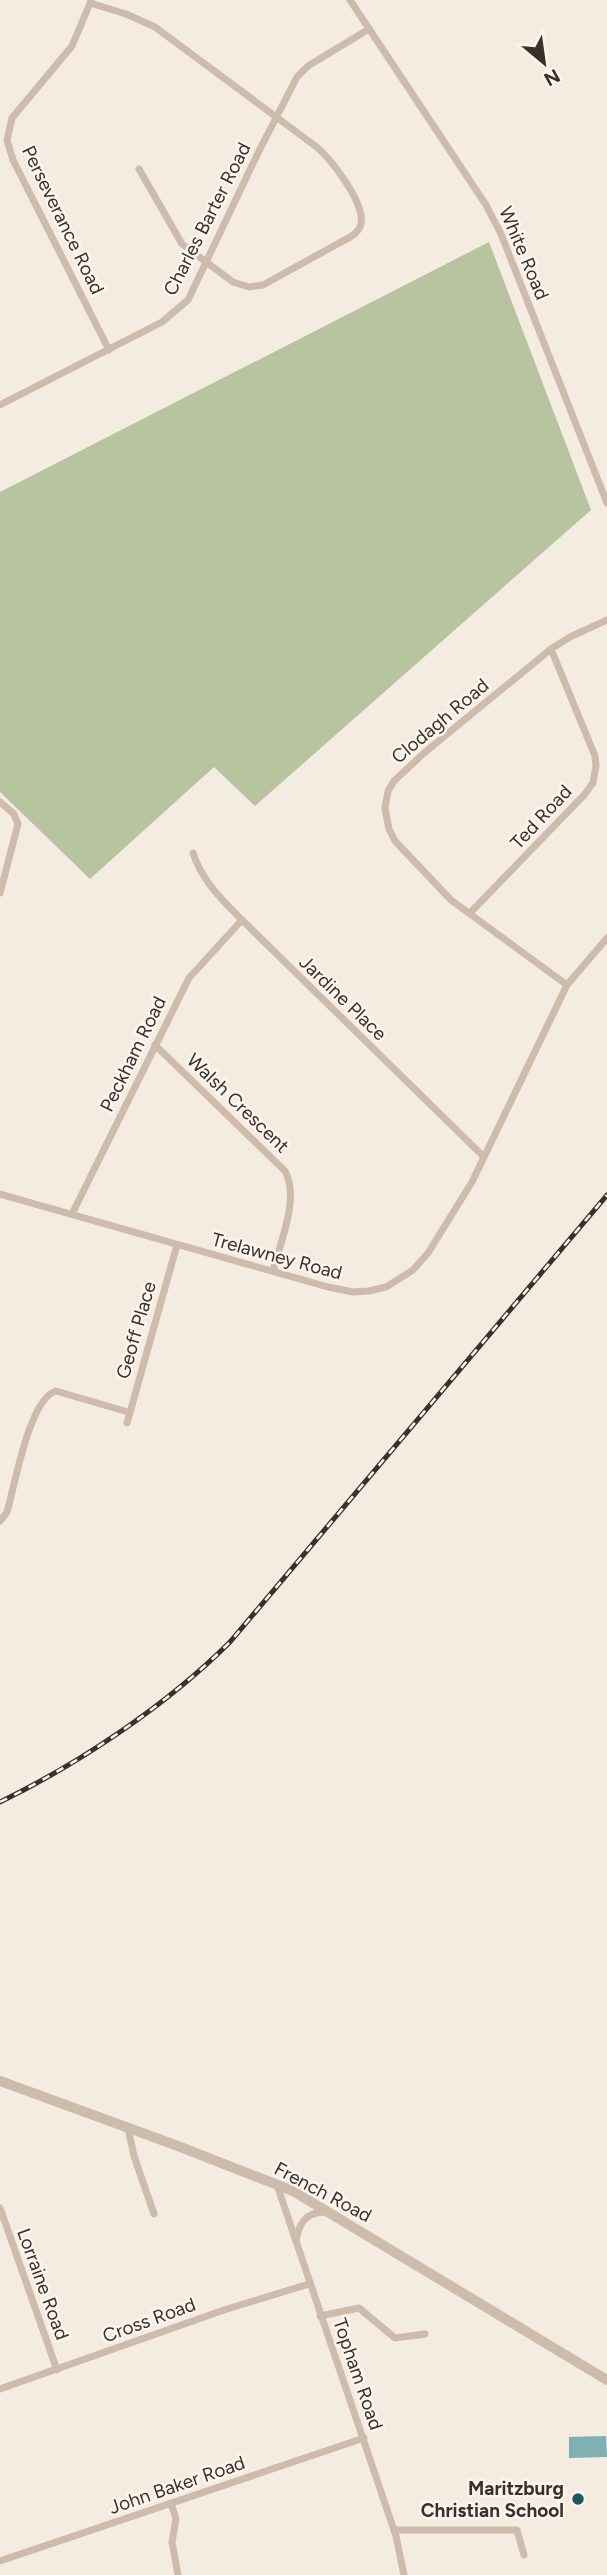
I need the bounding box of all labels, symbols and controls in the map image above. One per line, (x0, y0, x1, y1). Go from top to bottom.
north arrow (509, 28, 579, 98)
text: N (540, 64, 564, 91)
street label: Charles Barter Road (158, 139, 256, 299)
street label: Perseverance Road (17, 142, 109, 298)
street label: White Road (494, 203, 554, 303)
street label: Clodagh Road (387, 674, 493, 768)
street label: Ted Road (506, 780, 576, 854)
street label: Jardine Place (294, 951, 392, 1045)
street label: Peckham Road (95, 993, 171, 1115)
street label: Walsh Crescent (182, 1048, 294, 1158)
street label: Trelawney Road (209, 1228, 345, 1284)
street label: Geoff Place (111, 1279, 161, 1381)
street label: French Road (270, 2157, 376, 2227)
street label: Lorraine Road (12, 2225, 74, 2343)
street label: Cross Road (99, 2293, 199, 2347)
street label: Topham Road (328, 2315, 388, 2433)
street label: John Baker Road (106, 2451, 248, 2519)
place label: Maritzburg Christian School (421, 2477, 564, 2522)
marker: Maritzburg Christian School (570, 2491, 586, 2507)

